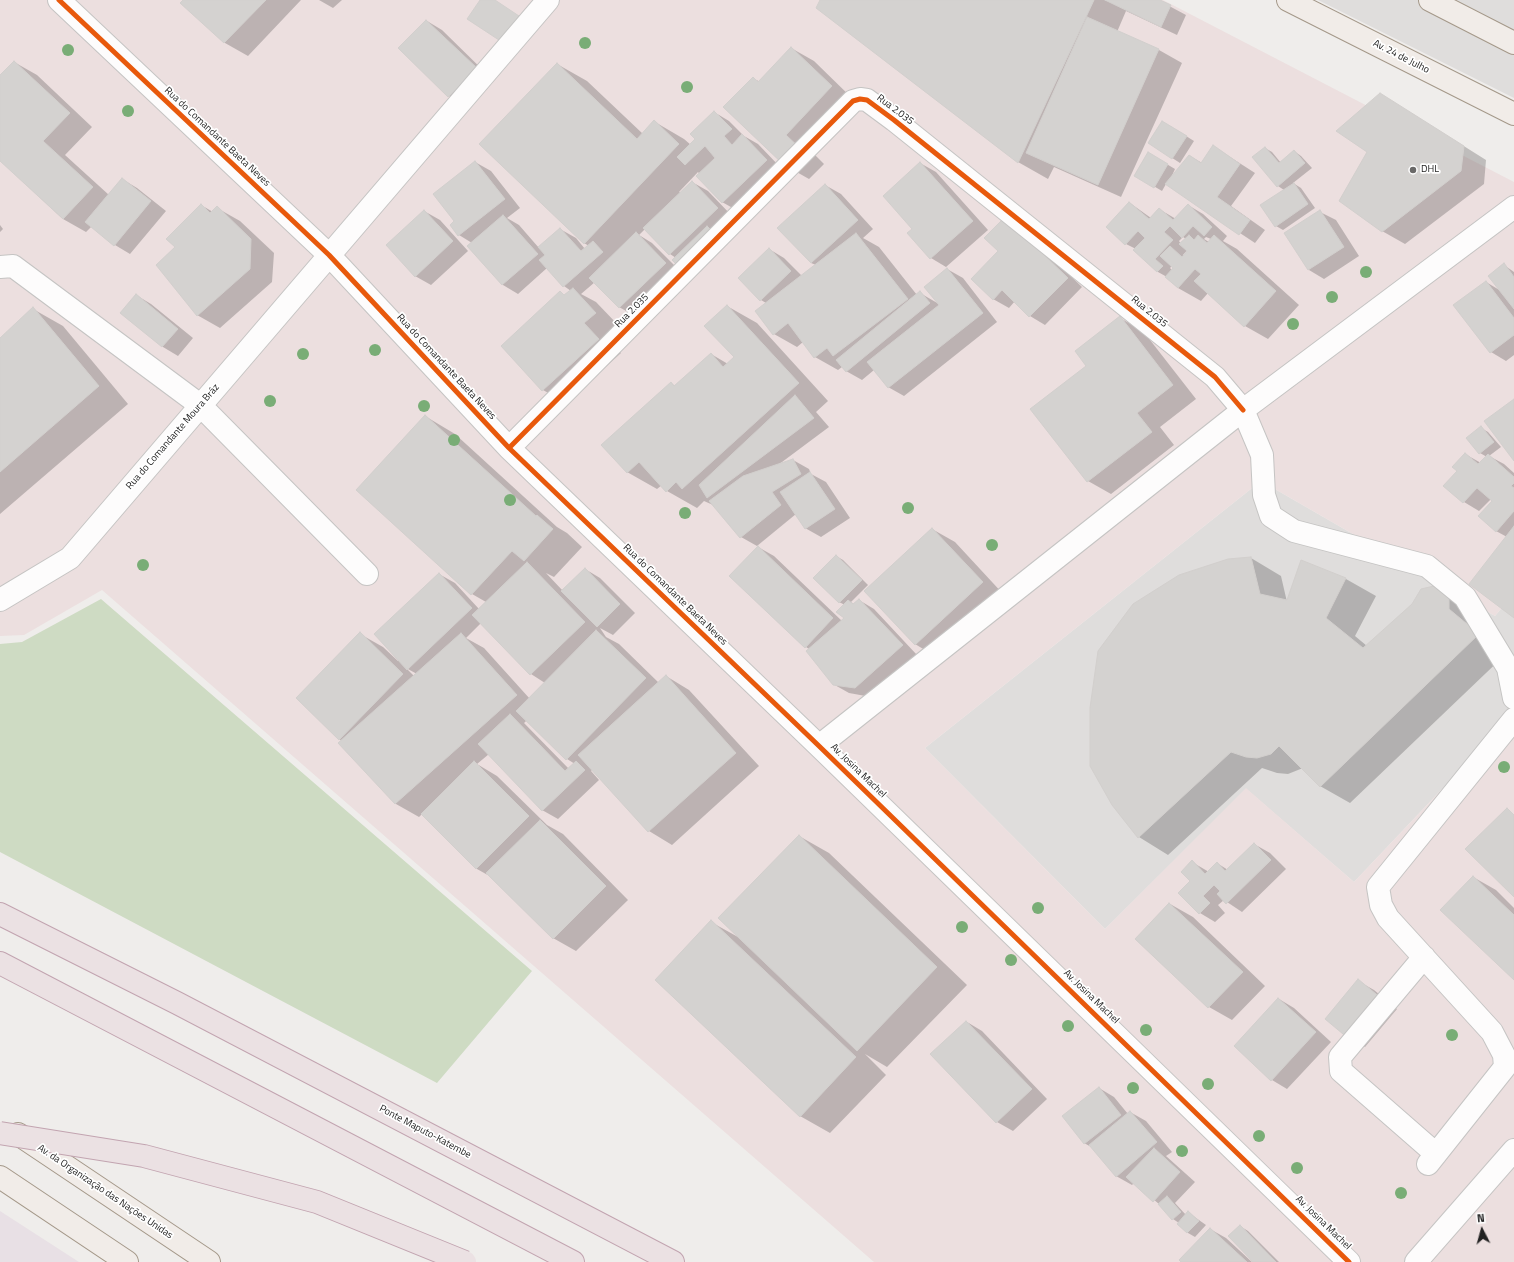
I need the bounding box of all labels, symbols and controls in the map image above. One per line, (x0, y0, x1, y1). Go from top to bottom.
street label: Av. 24 de Julho (1371, 38, 1431, 76)
street label: Rua do Comandante Baeta Neves (162, 85, 272, 189)
street label: Rua 2.035 (874, 92, 916, 128)
place label: DHL (1421, 164, 1439, 176)
marker: DHL (1408, 165, 1418, 175)
street label: Rua 2.035 (612, 291, 652, 331)
street label: Rua 2.035 (1128, 294, 1170, 330)
street label: Rua do Comandante Baeta Neves (394, 312, 498, 422)
street label: Rua do Comandante Moura Bráz (124, 382, 222, 492)
street label: Rua do Comandante Baeta Neves (620, 542, 730, 648)
street label: Av. Josina Machel (828, 741, 888, 801)
street label: Av. Josina Machel (1061, 967, 1121, 1027)
street label: Ponte Maputo-Katembe (377, 1103, 473, 1161)
street label: Av. da Organização das Nações Unidas (35, 1142, 175, 1242)
street label: Av. Josina Machel (1293, 1193, 1353, 1253)
north arrow (1462, 1210, 1502, 1250)
text: N (1476, 1210, 1485, 1226)

